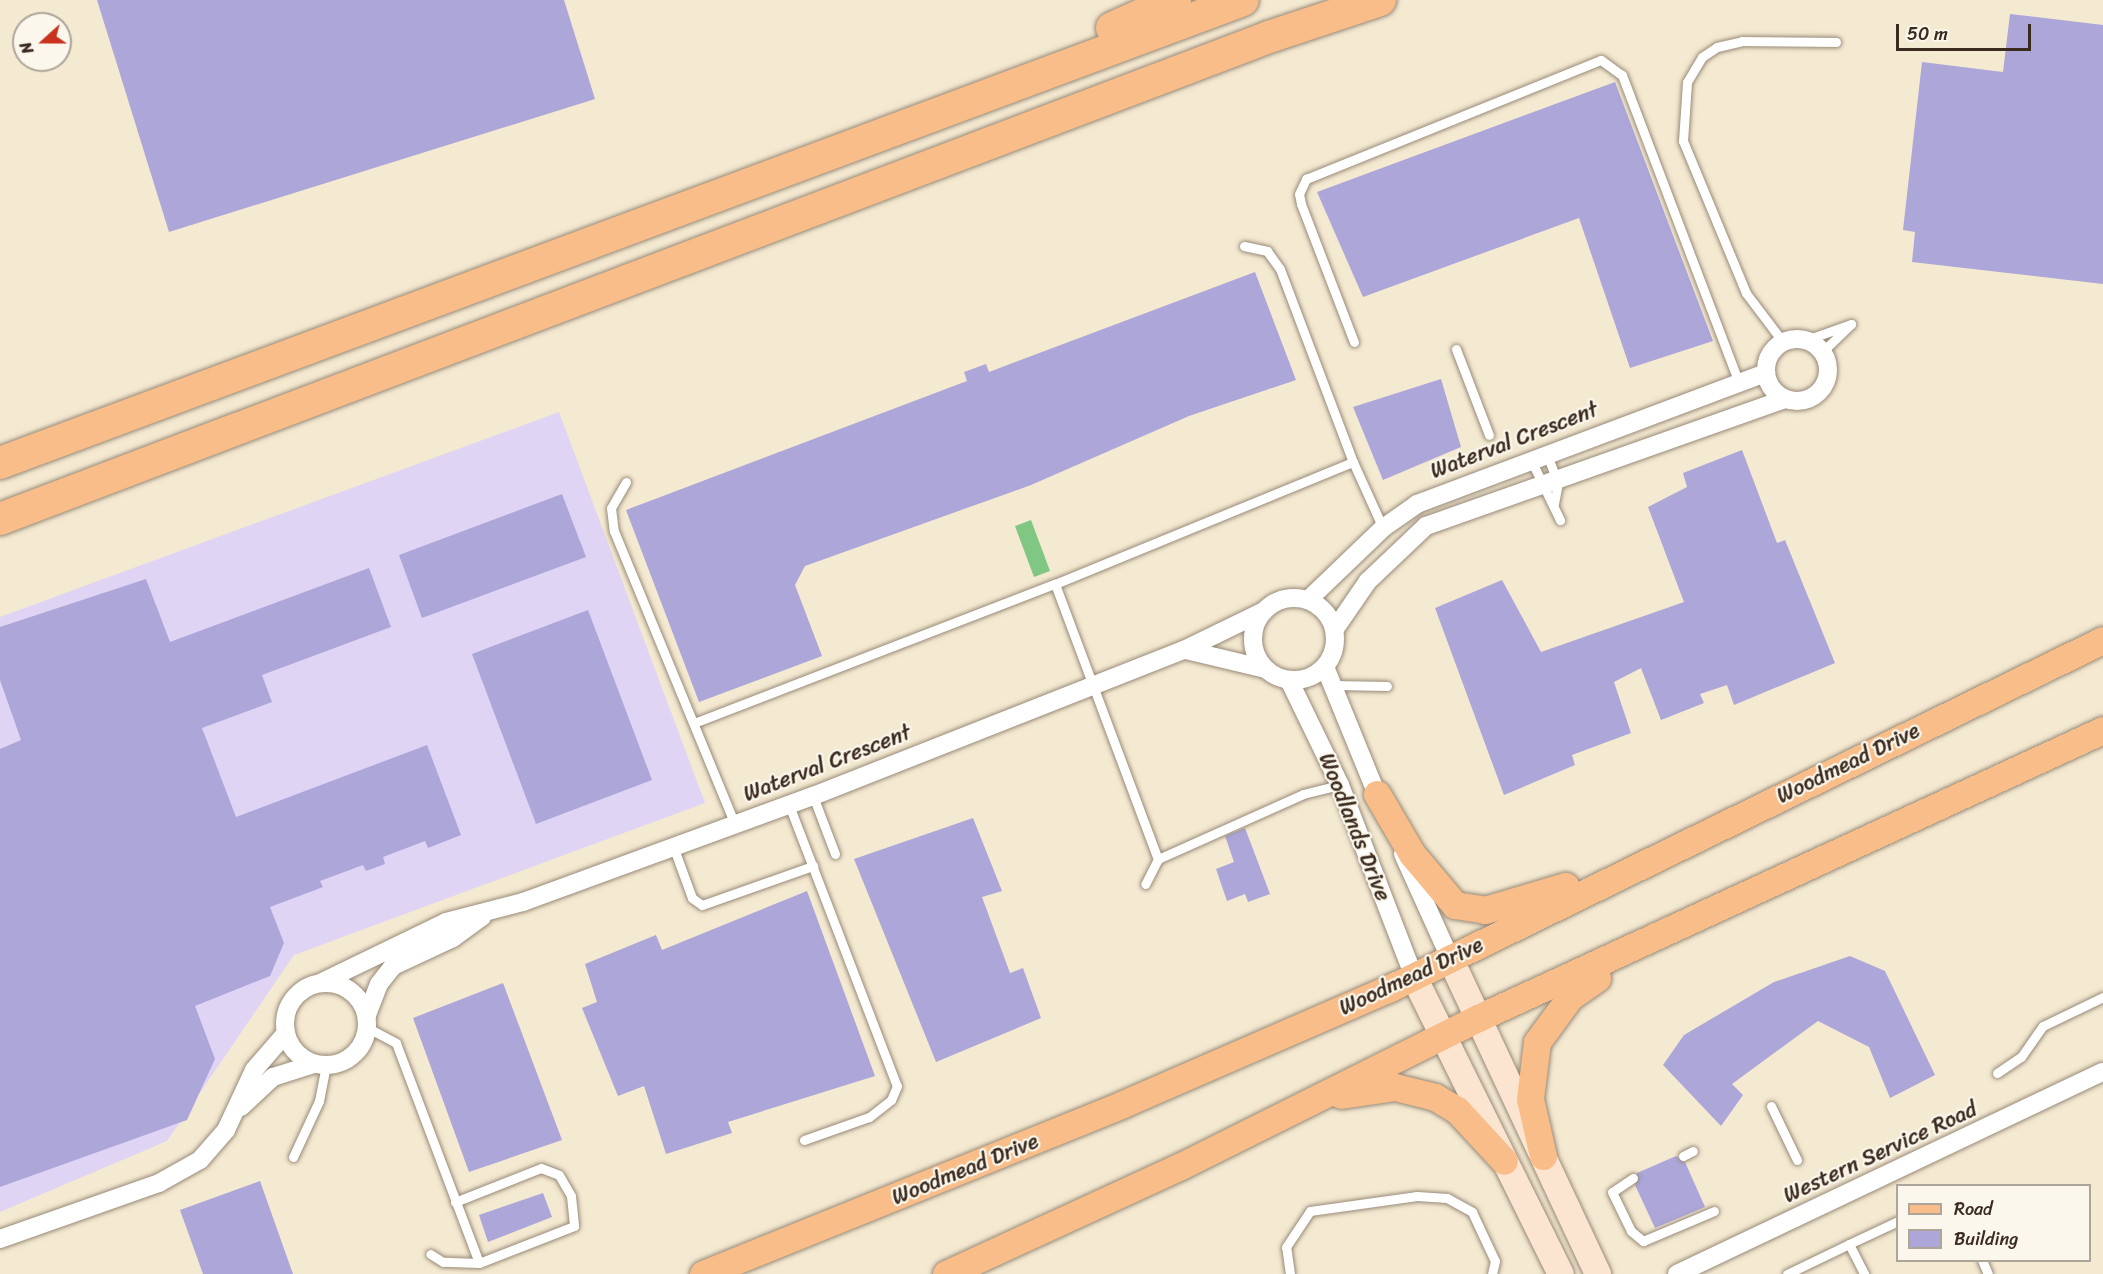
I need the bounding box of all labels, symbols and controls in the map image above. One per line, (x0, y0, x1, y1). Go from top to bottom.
north arrow (12, 12, 72, 72)
scale bar (1899, 12, 2034, 50)
text: 50 m (1907, 18, 1948, 50)
text: N (11, 38, 42, 58)
street label: Waterval Crescent (1426, 396, 1602, 484)
street label: Woodmead Drive (1772, 717, 1924, 809)
street label: Waterval Crescent (739, 719, 915, 807)
street label: Woodlands Drive (1313, 749, 1397, 905)
street label: Woodmead Drive (1334, 931, 1488, 1021)
street label: Western Service Road (1779, 1095, 1981, 1209)
street label: Woodmead Drive (887, 1127, 1043, 1211)
legend (1896, 1184, 2091, 1262)
text: Building (1954, 1223, 2018, 1255)

